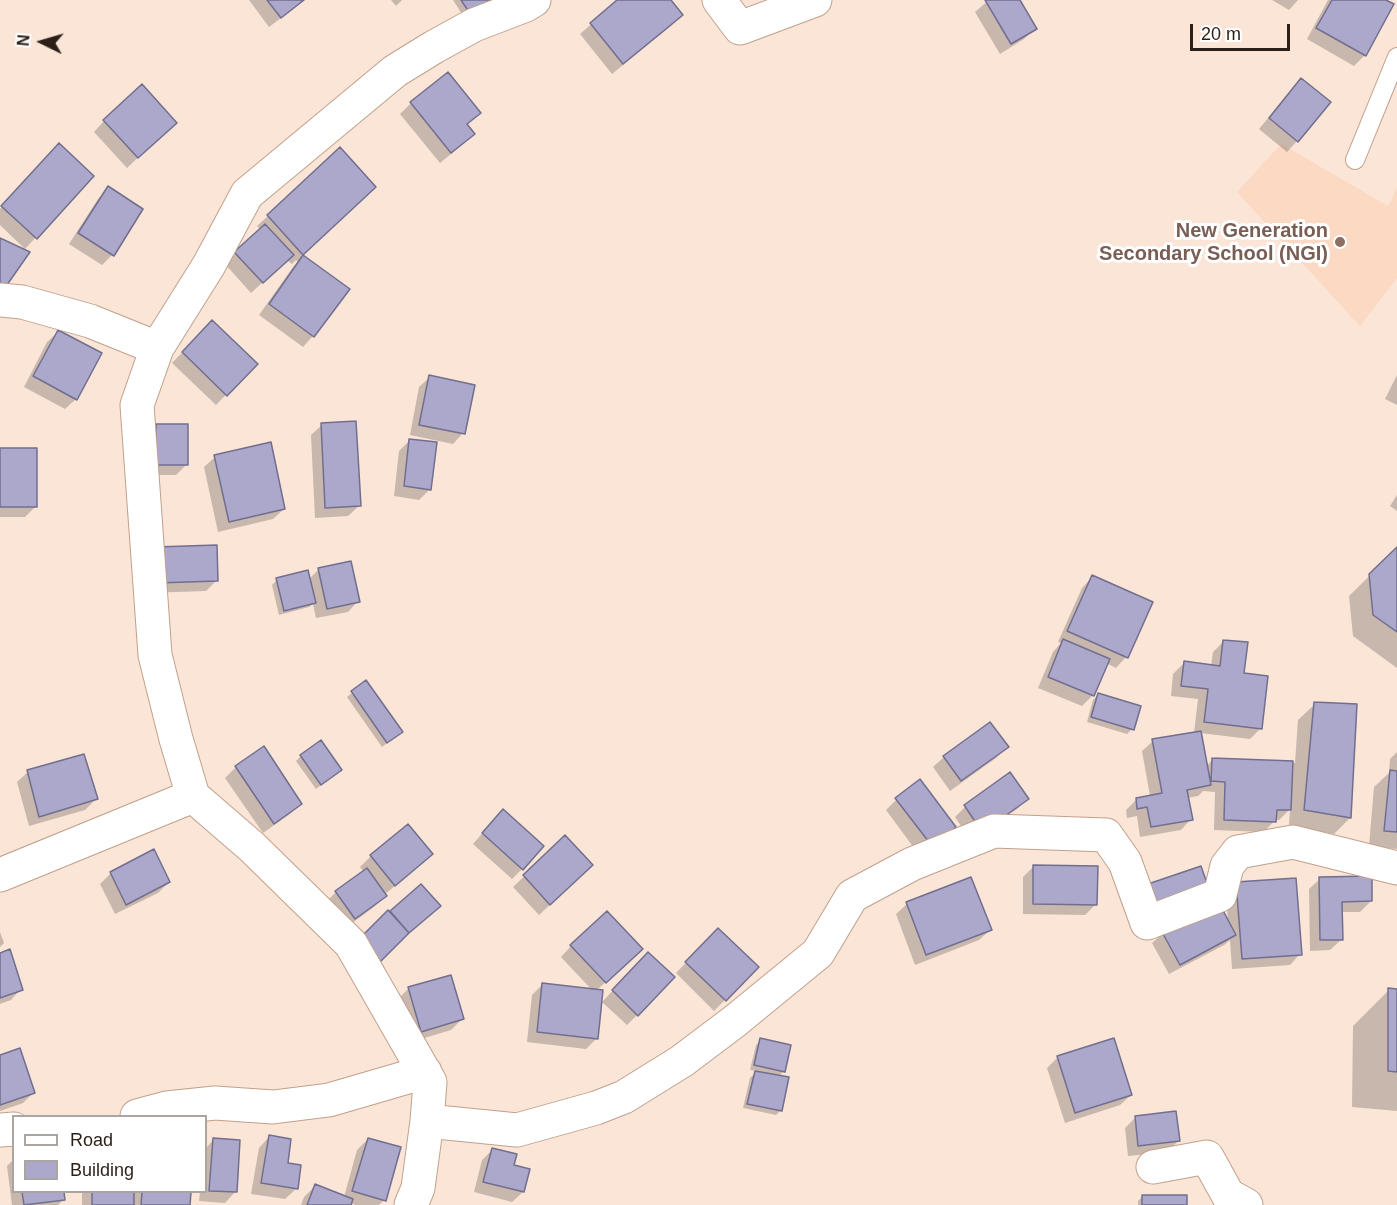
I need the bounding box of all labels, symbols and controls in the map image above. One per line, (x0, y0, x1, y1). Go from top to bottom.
north arrow (12, 12, 72, 72)
scale bar (1193, 12, 1294, 50)
text: 20 m (1201, 24, 1241, 44)
text: N (15, 34, 33, 47)
place label: New Generation Secondary School (NGI) (1099, 219, 1328, 266)
marker: New Generation Secondary School (NGI) (1333, 235, 1347, 249)
legend (12, 1115, 207, 1193)
text: Road (70, 1130, 113, 1150)
text: Building (70, 1160, 134, 1180)

